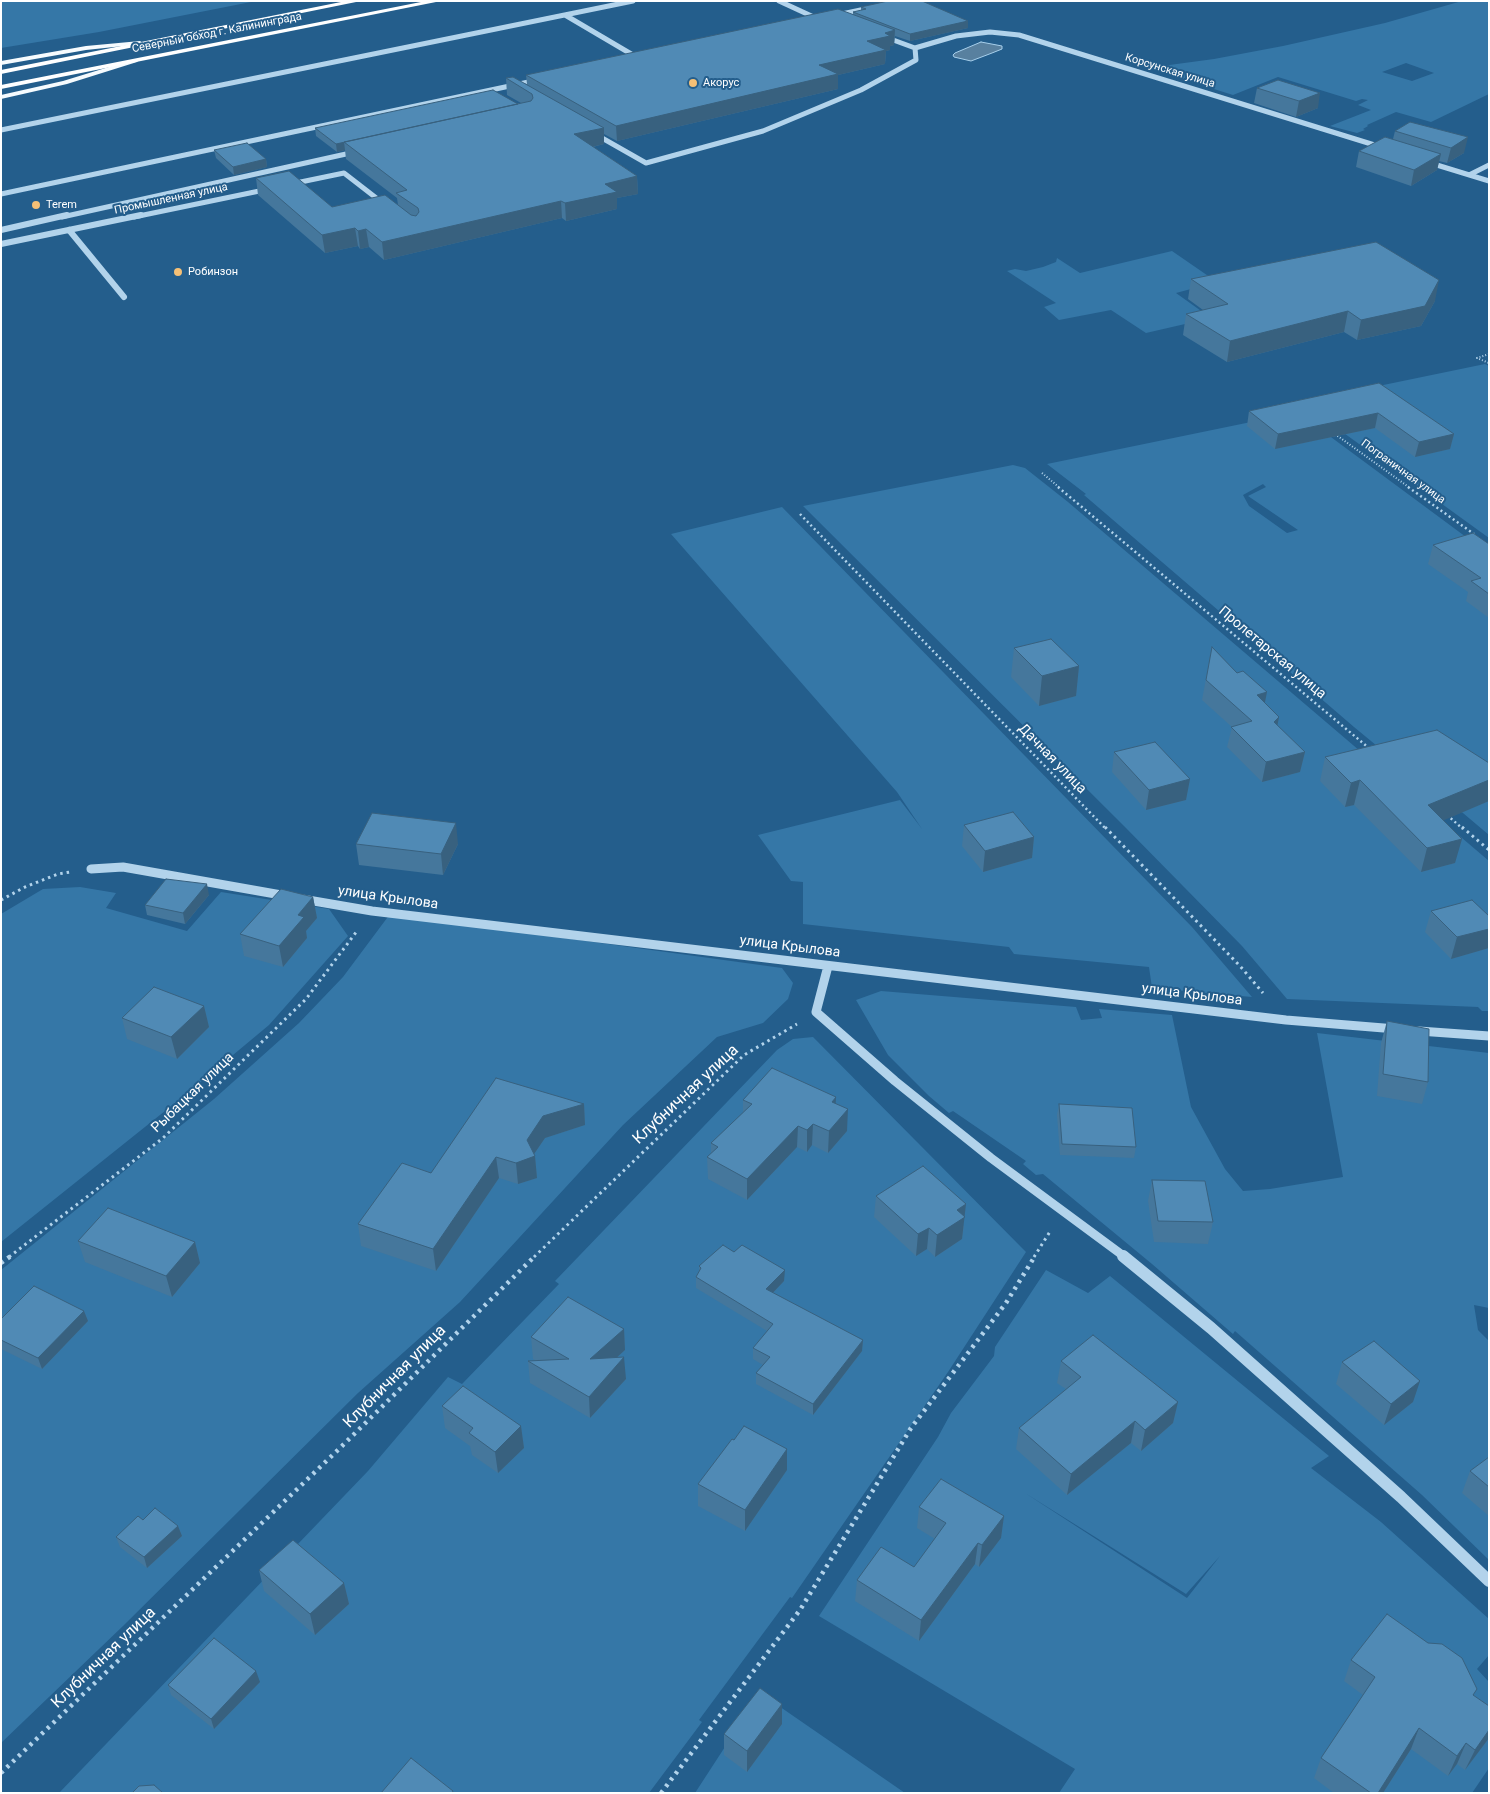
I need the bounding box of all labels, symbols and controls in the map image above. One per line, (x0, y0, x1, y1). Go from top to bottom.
street label: Северный обход г. Калининграда (131, 10, 303, 56)
street label: Корсунская улица (1123, 51, 1217, 91)
place label: Акорус (703, 76, 739, 90)
marker: Акорус (687, 77, 699, 89)
street label: Промышленная улица (113, 181, 229, 217)
place label: Terem (46, 198, 77, 212)
marker: Terem (30, 199, 42, 211)
place label: Робинзон (188, 265, 238, 279)
marker: Робинзон (172, 266, 184, 278)
street label: Пограничная улица (1358, 437, 1448, 507)
street label: Пролетарская улица (1215, 603, 1329, 703)
street label: Дачная улица (1014, 720, 1090, 798)
street label: улица Крылова (337, 883, 439, 913)
street label: улица Крылова (739, 932, 841, 962)
street label: улица Крылова (1141, 980, 1243, 1010)
street label: Клубничная улица (629, 1041, 743, 1149)
street label: Рыбацкая улица (148, 1049, 238, 1137)
street label: Клубничная улица (340, 1322, 450, 1432)
street label: Клубничная улица (48, 1603, 160, 1713)

